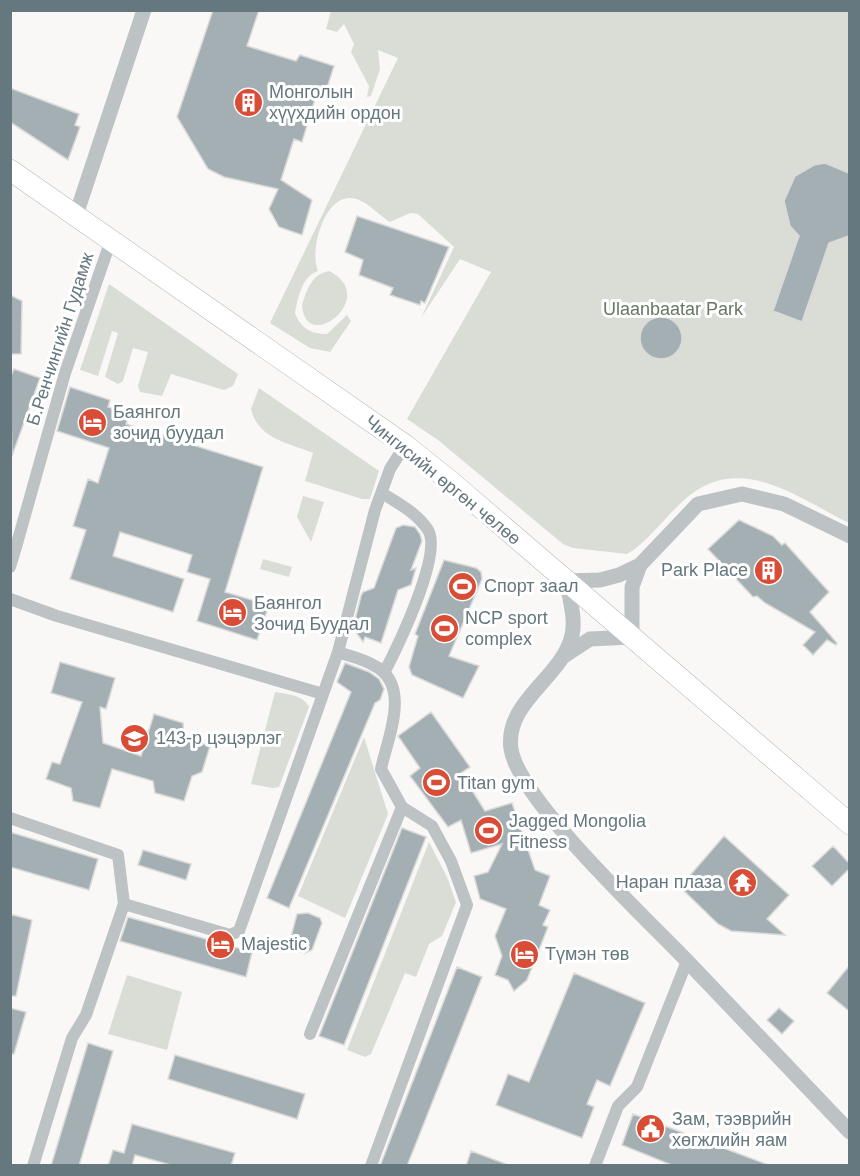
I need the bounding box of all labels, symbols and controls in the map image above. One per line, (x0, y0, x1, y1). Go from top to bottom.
place label: Монголын хүүхдийн ордон (269, 82, 401, 123)
building icon: Монголын хүүхдийн ордон (232, 86, 264, 118)
street label: Б.Ренчингийн Гудамж (23, 250, 97, 428)
park label: Ulaanbaatar Park (603, 299, 744, 319)
place label: Баянгол зочид буудал (113, 402, 224, 443)
hotel icon: Баянгол зочид буудал (76, 406, 108, 438)
street label: Чингисийн өргөн чөлөө (361, 411, 525, 549)
building icon: Park Place (753, 554, 785, 586)
place label: Park Place (661, 560, 748, 580)
sports icon: Спорт заал (447, 570, 479, 602)
place label: Спорт заал (484, 576, 578, 596)
place label: Баянгол Зочид Буудал (254, 593, 369, 634)
hotel icon: Баянгол Зочид Буудал (217, 597, 249, 629)
place label: NCP sport complex (465, 608, 548, 649)
sports icon: NCP sport complex (428, 612, 460, 644)
school or university icon: 143-р цэцэрлэг (119, 722, 151, 754)
place label: 143-р цэцэрлэг (156, 728, 282, 748)
sports icon: Titan gym (420, 767, 452, 799)
place label: Titan gym (457, 773, 535, 793)
place label: Jagged Mongolia Fitness (509, 811, 647, 852)
sports icon: Jagged Mongolia Fitness (472, 815, 504, 847)
temple icon: Наран плаза (727, 866, 759, 898)
place label: Наран плаза (616, 872, 723, 892)
hotel icon: Majestic (204, 928, 236, 960)
place label: Majestic (241, 934, 307, 954)
hotel icon: Түмэн төв (508, 938, 540, 970)
place label: Түмэн төв (545, 944, 629, 964)
place label: Зам, тээврийн хөгжлийн яам (672, 1109, 792, 1150)
public building icon: Зам, тээврийн хөгжлийн яам (635, 1113, 667, 1145)

